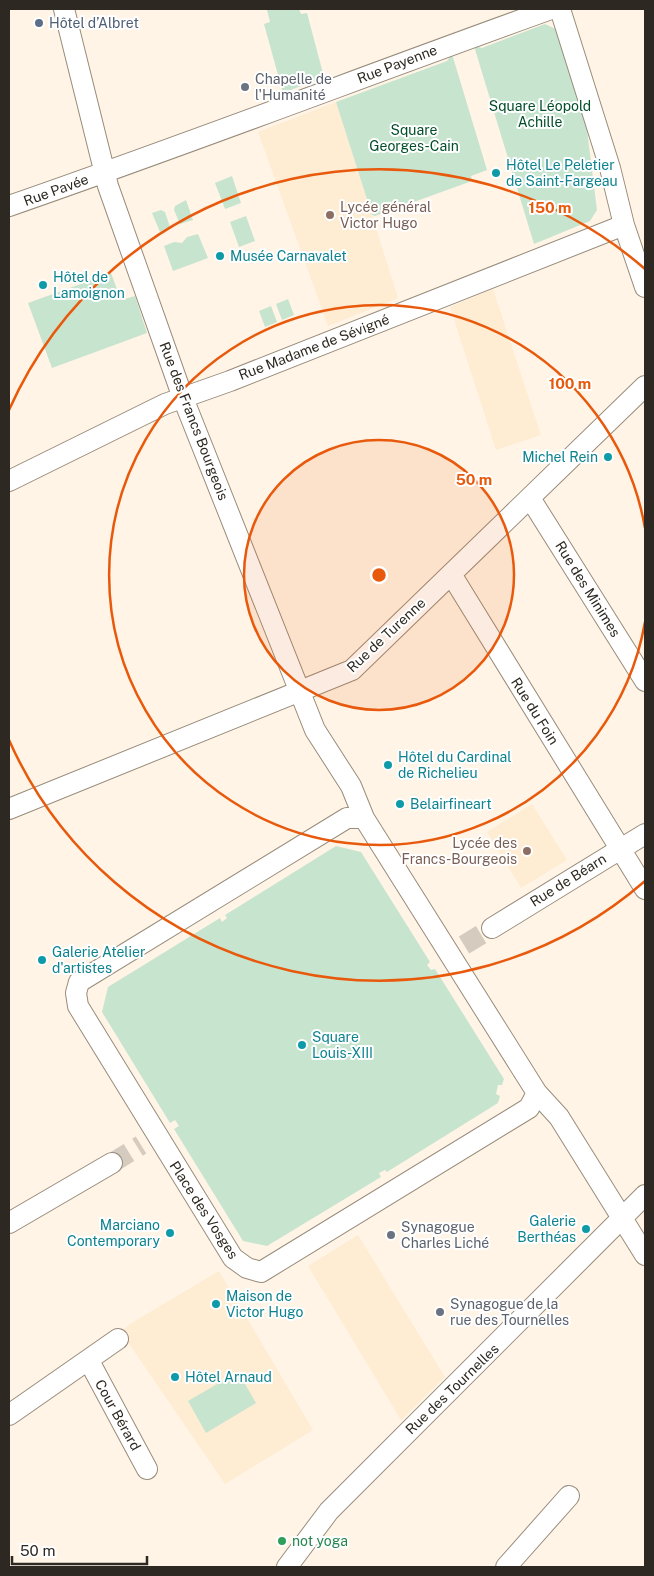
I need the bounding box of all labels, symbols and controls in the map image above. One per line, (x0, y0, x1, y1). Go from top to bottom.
place label: Hôtel d’Albret (49, 15, 139, 31)
marker: Hôtel d’Albret (33, 17, 45, 29)
street label: Rue Payenne (355, 41, 439, 87)
place label: Chapelle de l'Humanité (255, 71, 332, 103)
marker: Chapelle de l'Humanité (239, 81, 251, 93)
park label: Square Léopold Achille (489, 98, 591, 130)
park label: Square Georges-Cain (369, 122, 459, 154)
place label: Hôtel Le Peletier de Saint-Fargeau (506, 157, 618, 189)
marker: Hôtel Le Peletier de Saint-Fargeau (490, 167, 502, 179)
street label: Rue Pavée (21, 171, 91, 209)
place label: Lycée général Victor Hugo (340, 199, 431, 231)
text: 150 m (528, 199, 572, 216)
marker: Lycée général Victor Hugo (324, 209, 336, 221)
place label: Musée Carnavalet (230, 248, 347, 264)
marker: Musée Carnavalet (214, 250, 226, 262)
place label: Hôtel de Lamoignon (53, 269, 125, 301)
marker: Hôtel de Lamoignon (37, 279, 49, 291)
street label: Rue Madame de Sévigné (236, 311, 392, 383)
street label: Rue des Francs Bourgeois (156, 340, 232, 502)
text: 100 m (549, 375, 591, 392)
place label: Michel Rein (522, 449, 598, 465)
marker: Michel Rein (602, 451, 614, 463)
text: 50 m (456, 471, 492, 488)
street label: Rue des Minimes (552, 538, 624, 640)
centre of rings (370, 566, 388, 584)
street label: Rue de Turenne (344, 595, 429, 675)
street label: Rue du Foin (508, 675, 562, 747)
place label: Hôtel du Cardinal de Richelieu (398, 749, 511, 781)
marker: Hôtel du Cardinal de Richelieu (382, 759, 394, 771)
place label: Belairfineart (410, 796, 492, 812)
marker: Belairfineart (394, 798, 406, 810)
place label: Lycée des Francs-Bourgeois (402, 835, 517, 867)
marker: Lycée des Francs-Bourgeois (521, 845, 533, 857)
street label: Rue de Béarn (527, 850, 609, 910)
place label: Galerie Atelier d'artistes (52, 944, 145, 976)
marker: Galerie Atelier d'artistes (36, 954, 48, 966)
place label: Square Louis-XIII (312, 1029, 373, 1061)
marker: Square Louis-XIII (296, 1039, 308, 1051)
street label: Place des Vosges (167, 1158, 241, 1262)
place label: Galerie Berthéas (517, 1213, 576, 1245)
place label: Marciano Contemporary (67, 1217, 161, 1249)
place label: Synagogue Charles Liché (401, 1219, 489, 1251)
marker: Galerie Berthéas (580, 1223, 592, 1235)
marker: Marciano Contemporary (164, 1227, 176, 1239)
marker: Synagogue Charles Liché (385, 1229, 397, 1241)
place label: Maison de Victor Hugo (226, 1288, 304, 1320)
place label: Synagogue de la rue des Tournelles (450, 1296, 569, 1328)
marker: Maison de Victor Hugo (210, 1298, 222, 1310)
marker: Synagogue de la rue des Tournelles (434, 1306, 446, 1318)
street label: Rue des Tournelles (402, 1341, 502, 1437)
place label: Hôtel Arnaud (185, 1369, 272, 1385)
marker: Hôtel Arnaud (169, 1371, 181, 1383)
street label: Cour Bérard (92, 1377, 144, 1453)
place label: not yoga (292, 1533, 348, 1549)
scale bar (12, 1534, 148, 1566)
marker: not yoga (276, 1535, 288, 1547)
text: 50 m (20, 1542, 55, 1559)

